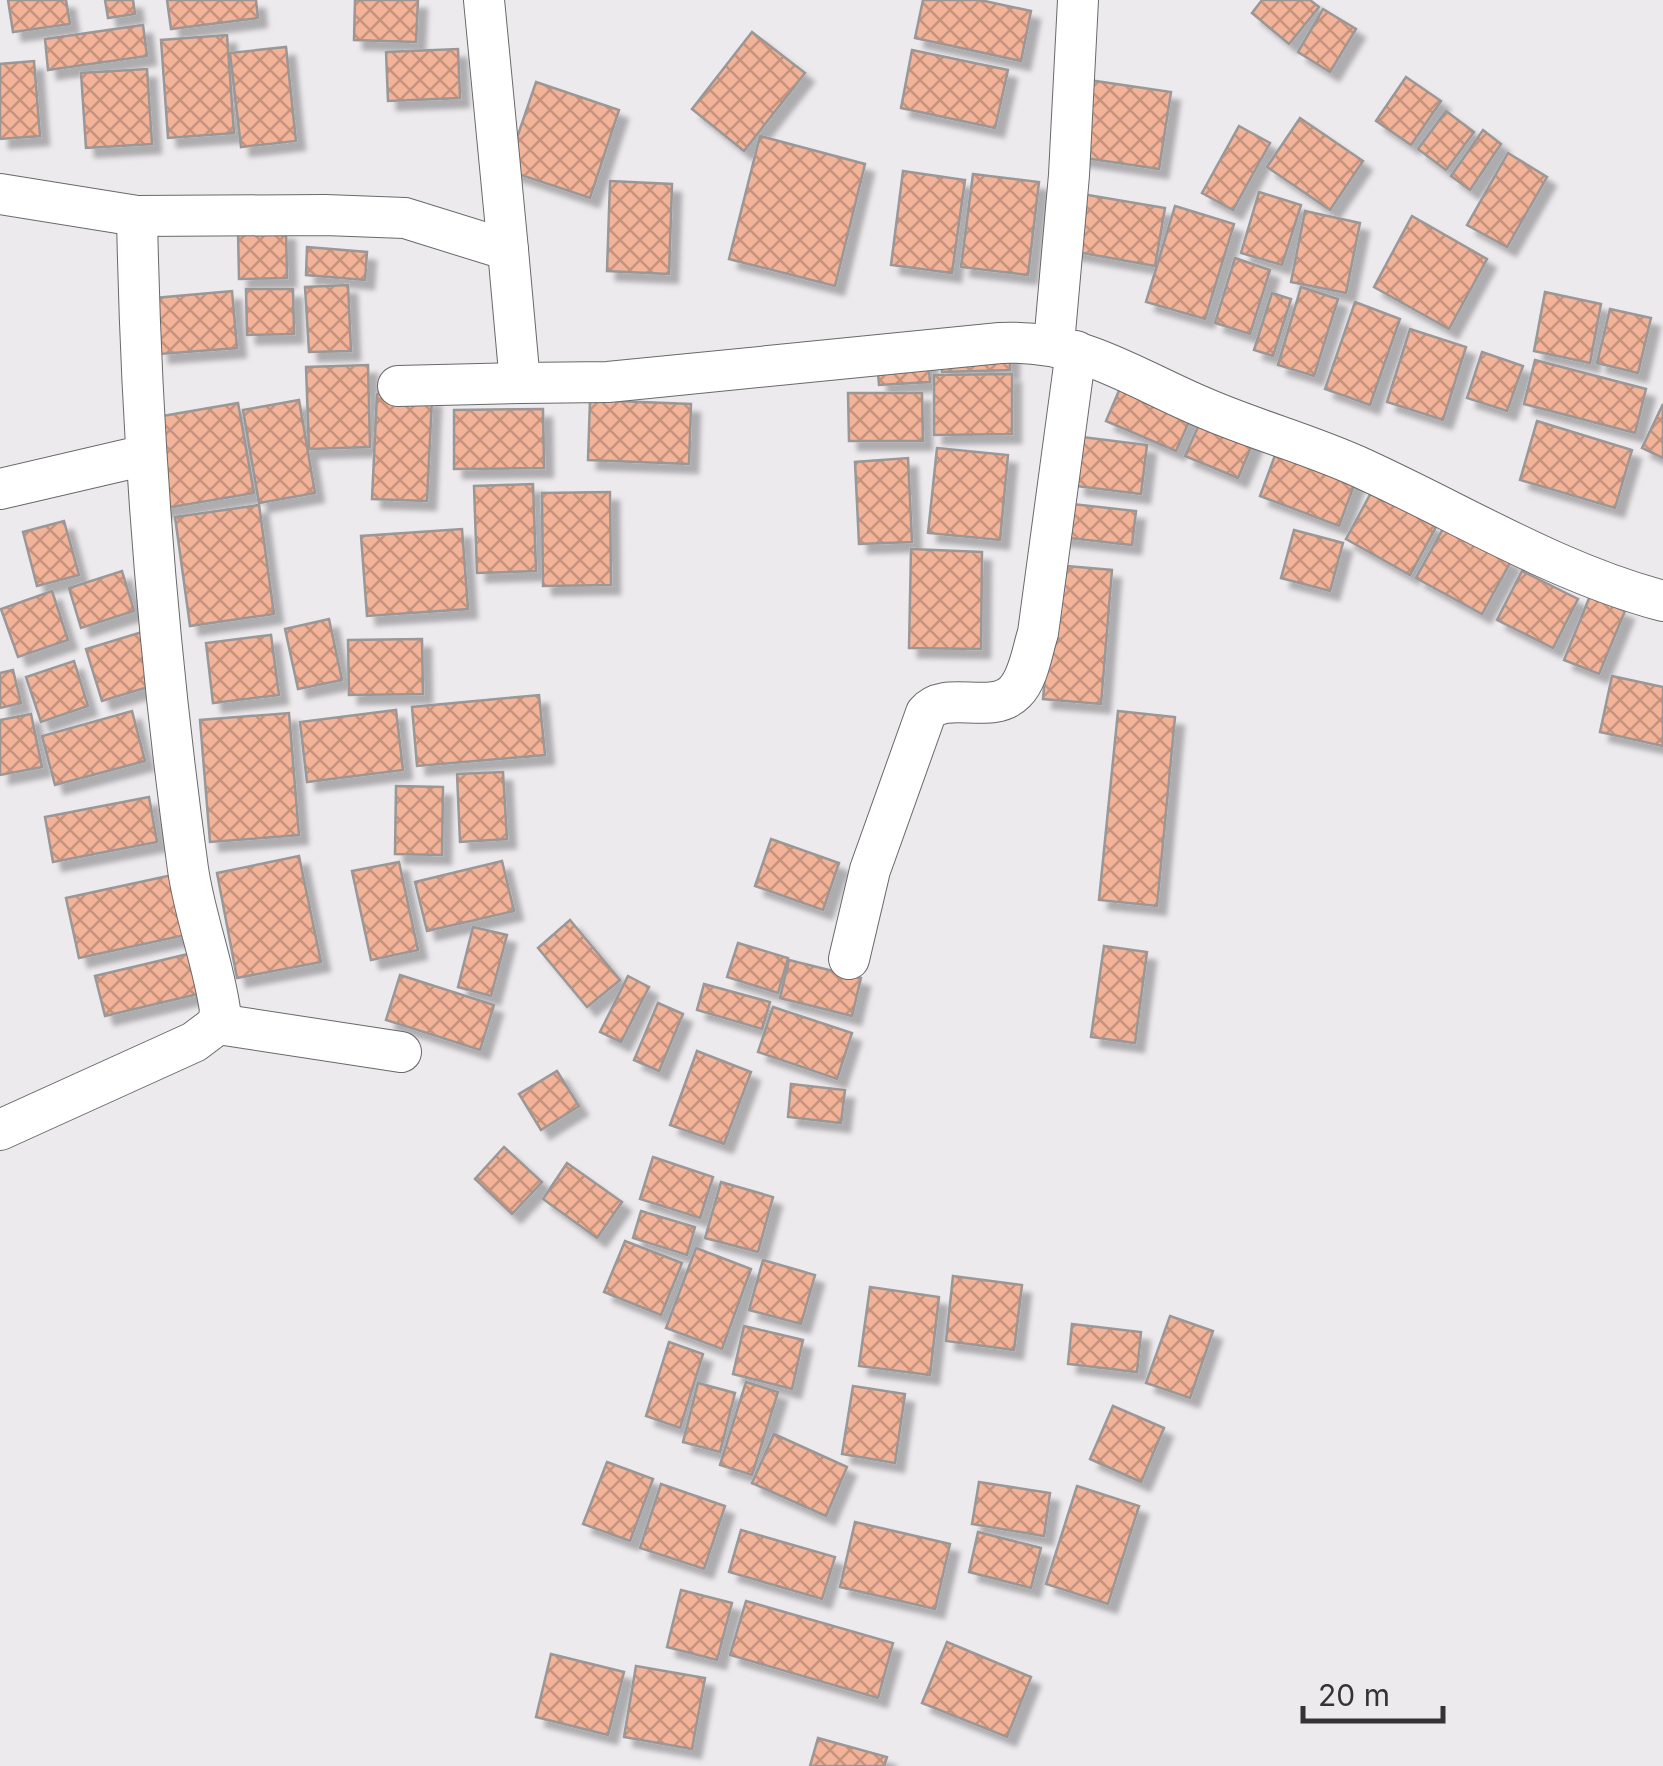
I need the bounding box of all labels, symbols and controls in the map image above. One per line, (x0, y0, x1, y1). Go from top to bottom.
scale bar (1303, 1661, 1443, 1723)
text: 20 m (1318, 1677, 1390, 1713)

